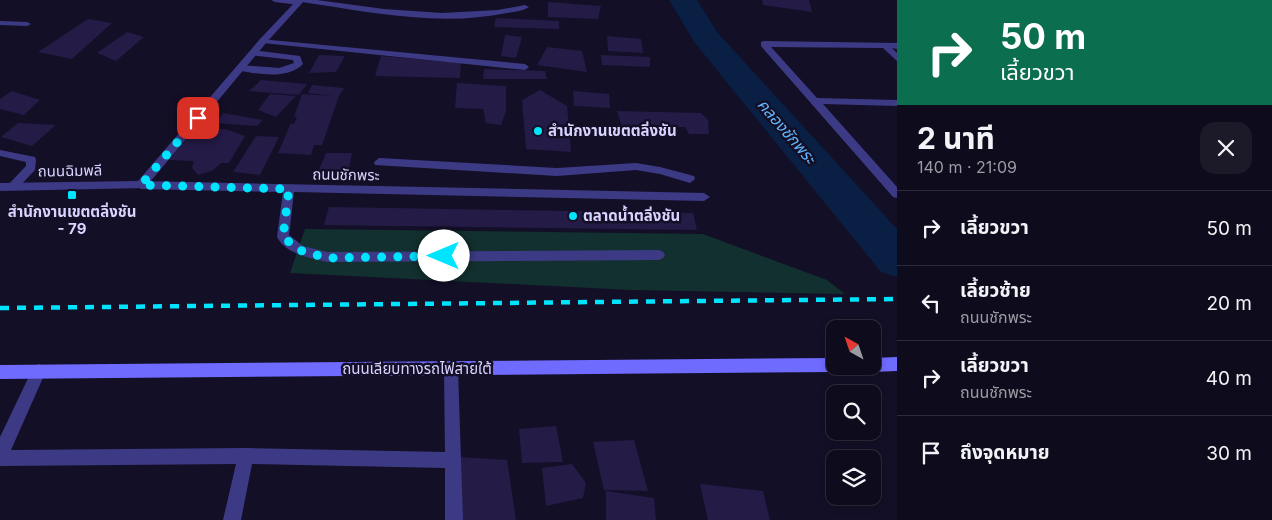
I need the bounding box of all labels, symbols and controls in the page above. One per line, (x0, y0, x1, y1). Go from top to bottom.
text: 50 m (1000, 15, 1086, 57)
icon: right (917, 20, 982, 85)
text: เลี้ยวขวา (1000, 59, 1075, 85)
water label: คลองชักพระ (753, 94, 822, 169)
pin (177, 97, 219, 139)
icon: arrive (184, 104, 212, 132)
text: 2 นาที (917, 120, 995, 156)
place label: สำนักงานเขตตลิ่งชัน (548, 121, 677, 140)
button: close (1200, 122, 1252, 174)
marker: สำนักงานเขตตลิ่งชัน (532, 125, 544, 137)
text: 140 m · 21:09 (917, 157, 1017, 177)
street label: ถนนฉิมพลี (37, 160, 102, 181)
street label: ถนนชักพระ (312, 164, 380, 185)
marker: สำนักงานเขตตลิ่งชัน - 79 (66, 189, 78, 201)
place label: สำนักงานเขตตลิ่งชัน - 79 (8, 202, 136, 238)
place label: ตลาดน้ำตลิ่งชัน (583, 205, 680, 225)
marker: ตลาดน้ำตลิ่งชัน (567, 210, 579, 222)
icon: right (917, 214, 945, 242)
text: เลี้ยวขวา (960, 216, 1029, 239)
text: 50 m (1206, 217, 1252, 240)
position arrow (417, 229, 469, 281)
text: เลี้ยวซ้าย (960, 279, 1031, 302)
icon: left (917, 289, 945, 317)
text: 20 m (1206, 292, 1252, 315)
text: ถนนชักพระ (960, 307, 1032, 327)
north arrow (826, 320, 881, 375)
map controls (826, 320, 881, 505)
text: เลี้ยวขวา (960, 354, 1029, 377)
street label: ถนนเลียบทางรถไฟสายใต้ (342, 359, 492, 378)
icon: right (917, 364, 945, 392)
text: 40 m (1206, 367, 1252, 390)
text: ถนนชักพระ (960, 382, 1032, 402)
button: search (826, 385, 881, 440)
icon: arrive (917, 439, 945, 467)
text: ถึงจุดหมาย (960, 441, 1050, 464)
text: 30 m (1206, 442, 1252, 465)
button: layers (826, 450, 881, 505)

